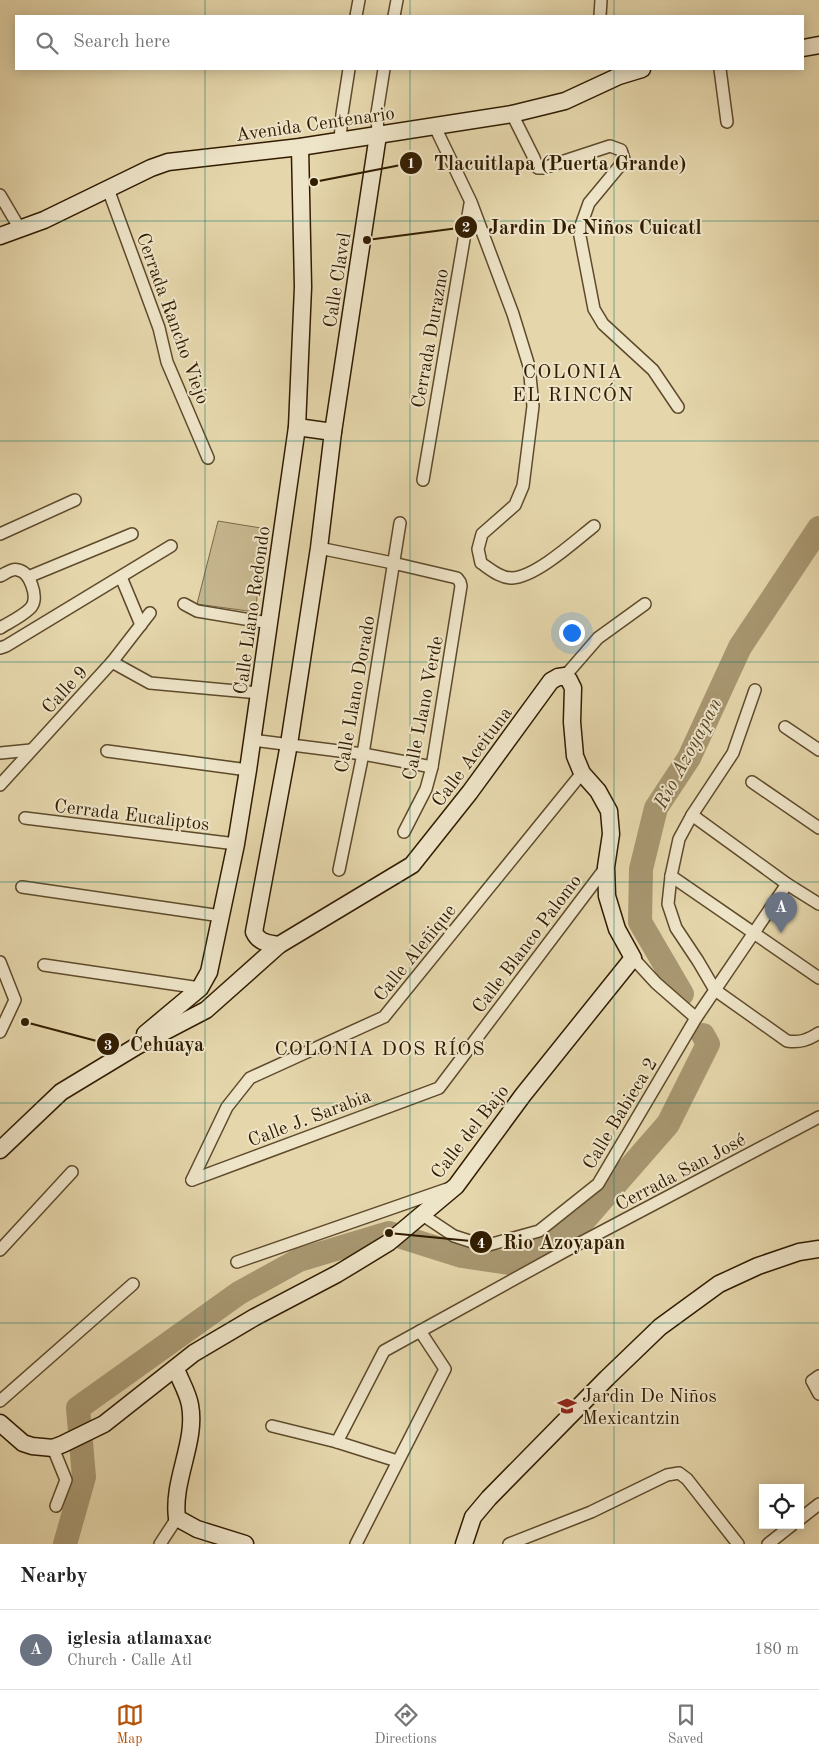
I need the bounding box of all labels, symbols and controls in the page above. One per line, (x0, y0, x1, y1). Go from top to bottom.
search box (15, 15, 804, 70)
icon: search (33, 29, 61, 57)
text: Search here (73, 33, 170, 52)
street label: Avenida Centenario (235, 105, 396, 146)
callout: Tlacuitlapa (Puerta Grande) (398, 145, 696, 180)
text: Tlacuitlapa (Puerta Grande) (434, 154, 686, 175)
text: 1 (407, 157, 415, 172)
callout: Jardin De Niños Cuicatl (454, 210, 712, 245)
text: Jardin De Niños Cuicatl (488, 219, 702, 239)
text: 2 (462, 221, 470, 236)
street label: Cerrada Rancho Viejo (132, 231, 212, 407)
street label: Calle Clavel (322, 231, 355, 329)
street label: Cerrada Durazno (410, 267, 453, 410)
district label: COLONIA EL RINCÓN (512, 363, 634, 406)
street label: Calle Llano Redondo (232, 525, 275, 696)
street label: Calle Llano Dorado (333, 614, 380, 775)
your location (559, 620, 585, 646)
street label: Calle Llano Verde (401, 635, 448, 782)
street label: Calle 9 (39, 663, 92, 718)
water label: Rio Azoyapan (651, 695, 726, 814)
street label: Calle Aceituna (429, 704, 517, 811)
street label: Cerrada Eucaliptos (53, 798, 210, 835)
street label: Calle Blanco Palomo (470, 872, 586, 1017)
pin: A (765, 892, 797, 933)
street label: Calle Aleñique (371, 901, 461, 1006)
callout: Cehuaya (95, 1027, 214, 1062)
text: Cehuaya (130, 1036, 204, 1056)
district label: COLONIA DOS RÍOS (274, 1037, 486, 1060)
text: 3 (104, 1039, 112, 1054)
street label: Calle Babieca 2 (580, 1055, 662, 1173)
street label: Calle del Bajo (429, 1082, 513, 1183)
street label: Calle J. Sarabia (246, 1087, 375, 1151)
street label: Cerrada San José (613, 1131, 749, 1216)
callout: Rio Azoyapan (468, 1225, 636, 1260)
text: Rio Azoyapan (503, 1234, 625, 1254)
text: 4 (477, 1237, 485, 1252)
place label: Jardin De Niños Mexicantzin (582, 1388, 717, 1429)
school or university icon: Jardin De Niños Mexicantzin (556, 1395, 578, 1417)
map controls (759, 1484, 804, 1529)
button: locate (759, 1484, 804, 1529)
text: Nearby (20, 1566, 88, 1587)
text: iglesia atlamaxac (67, 1630, 212, 1649)
text: A (30, 1642, 42, 1658)
text: 180 m (754, 1642, 799, 1658)
text: Church · Calle Atl (67, 1653, 192, 1669)
tab: Map (116, 1701, 144, 1748)
tab: Directions (375, 1701, 437, 1748)
tab: Saved (668, 1701, 703, 1748)

